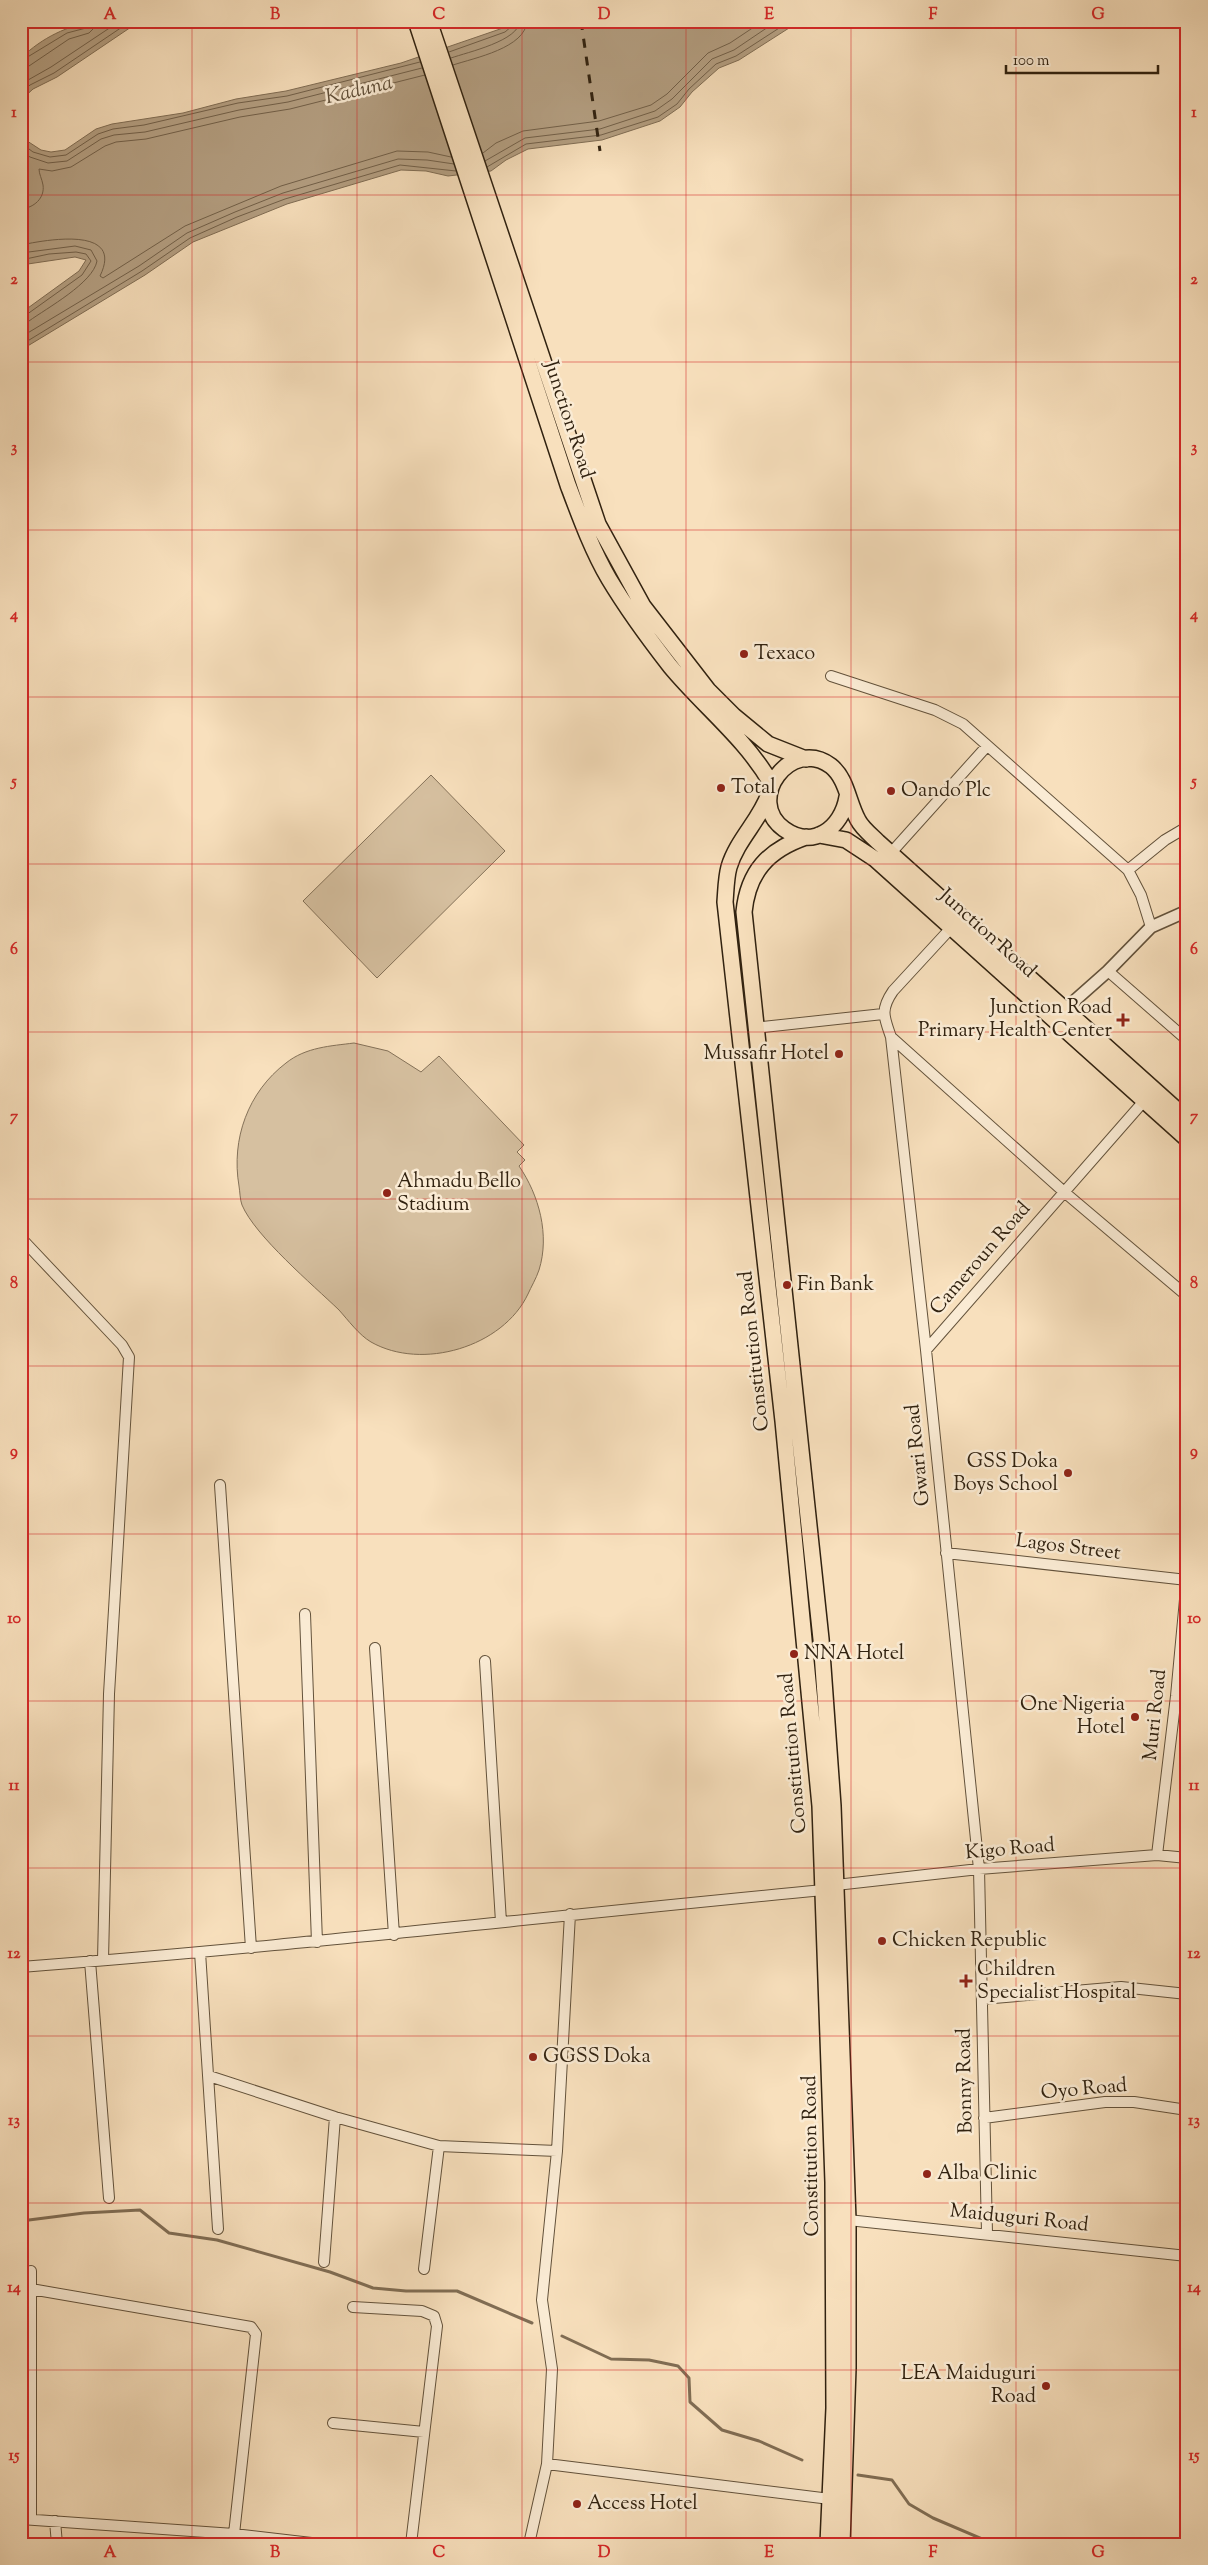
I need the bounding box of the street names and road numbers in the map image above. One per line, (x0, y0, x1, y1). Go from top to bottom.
street label: Junction Road (535, 356, 601, 483)
street label: Junction Road (931, 882, 1042, 986)
street label: Cameroun Road (924, 1196, 1038, 1322)
street label: Constitution Road (732, 1269, 778, 1433)
street label: Gwari Road (899, 1402, 939, 1508)
street label: Lagos Street (1014, 1527, 1122, 1569)
street label: Muri Road (1137, 1668, 1175, 1762)
street label: Constitution Road (773, 1671, 815, 1835)
street label: Kigo Road (964, 1832, 1056, 1868)
street label: Bonny Road (951, 2028, 981, 2134)
street label: Oyo Road (1039, 2072, 1129, 2108)
street label: Constitution Road (796, 2075, 828, 2237)
street label: Maiduguri Road (948, 2197, 1090, 2241)

